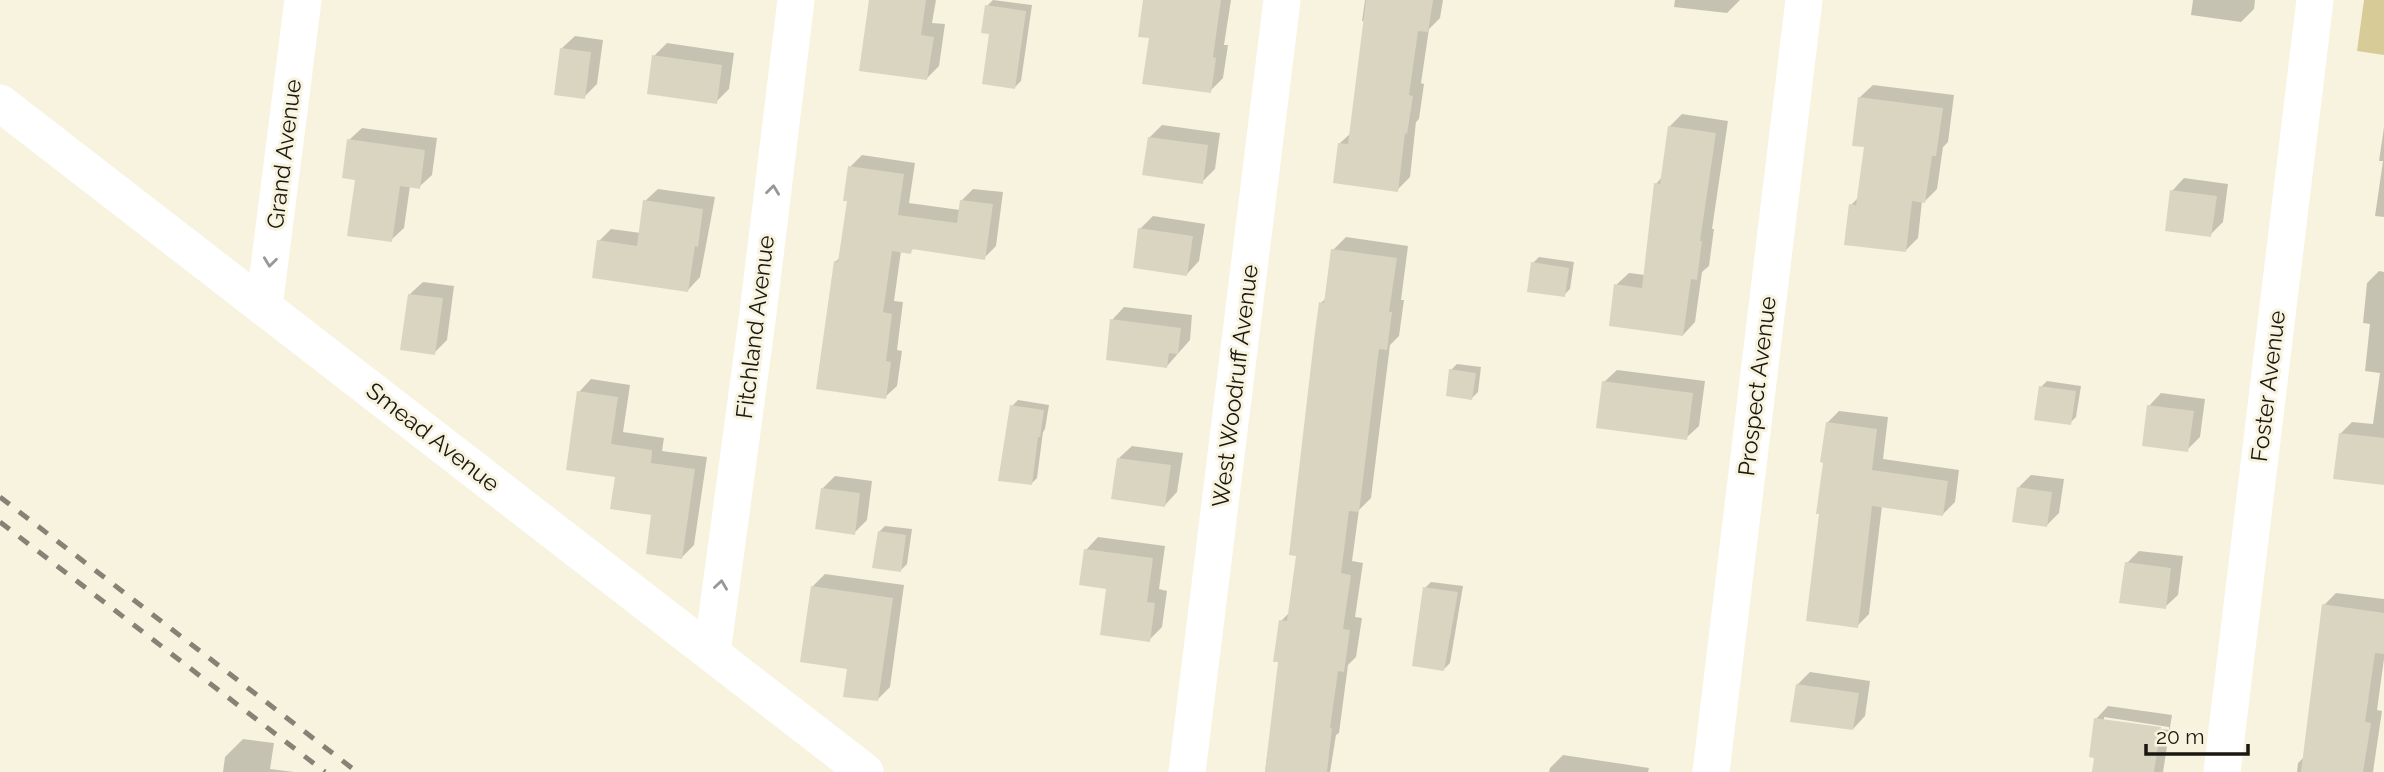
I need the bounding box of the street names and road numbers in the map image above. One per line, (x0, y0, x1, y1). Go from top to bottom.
street label: Grand Avenue (261, 78, 306, 230)
street label: Fitchland Avenue (730, 234, 779, 420)
street label: West Woodruff Avenue (1206, 263, 1263, 509)
street label: Prospect Avenue (1732, 295, 1781, 477)
street label: Foster Avenue (2245, 309, 2290, 463)
street label: Smead Avenue (361, 376, 505, 497)

